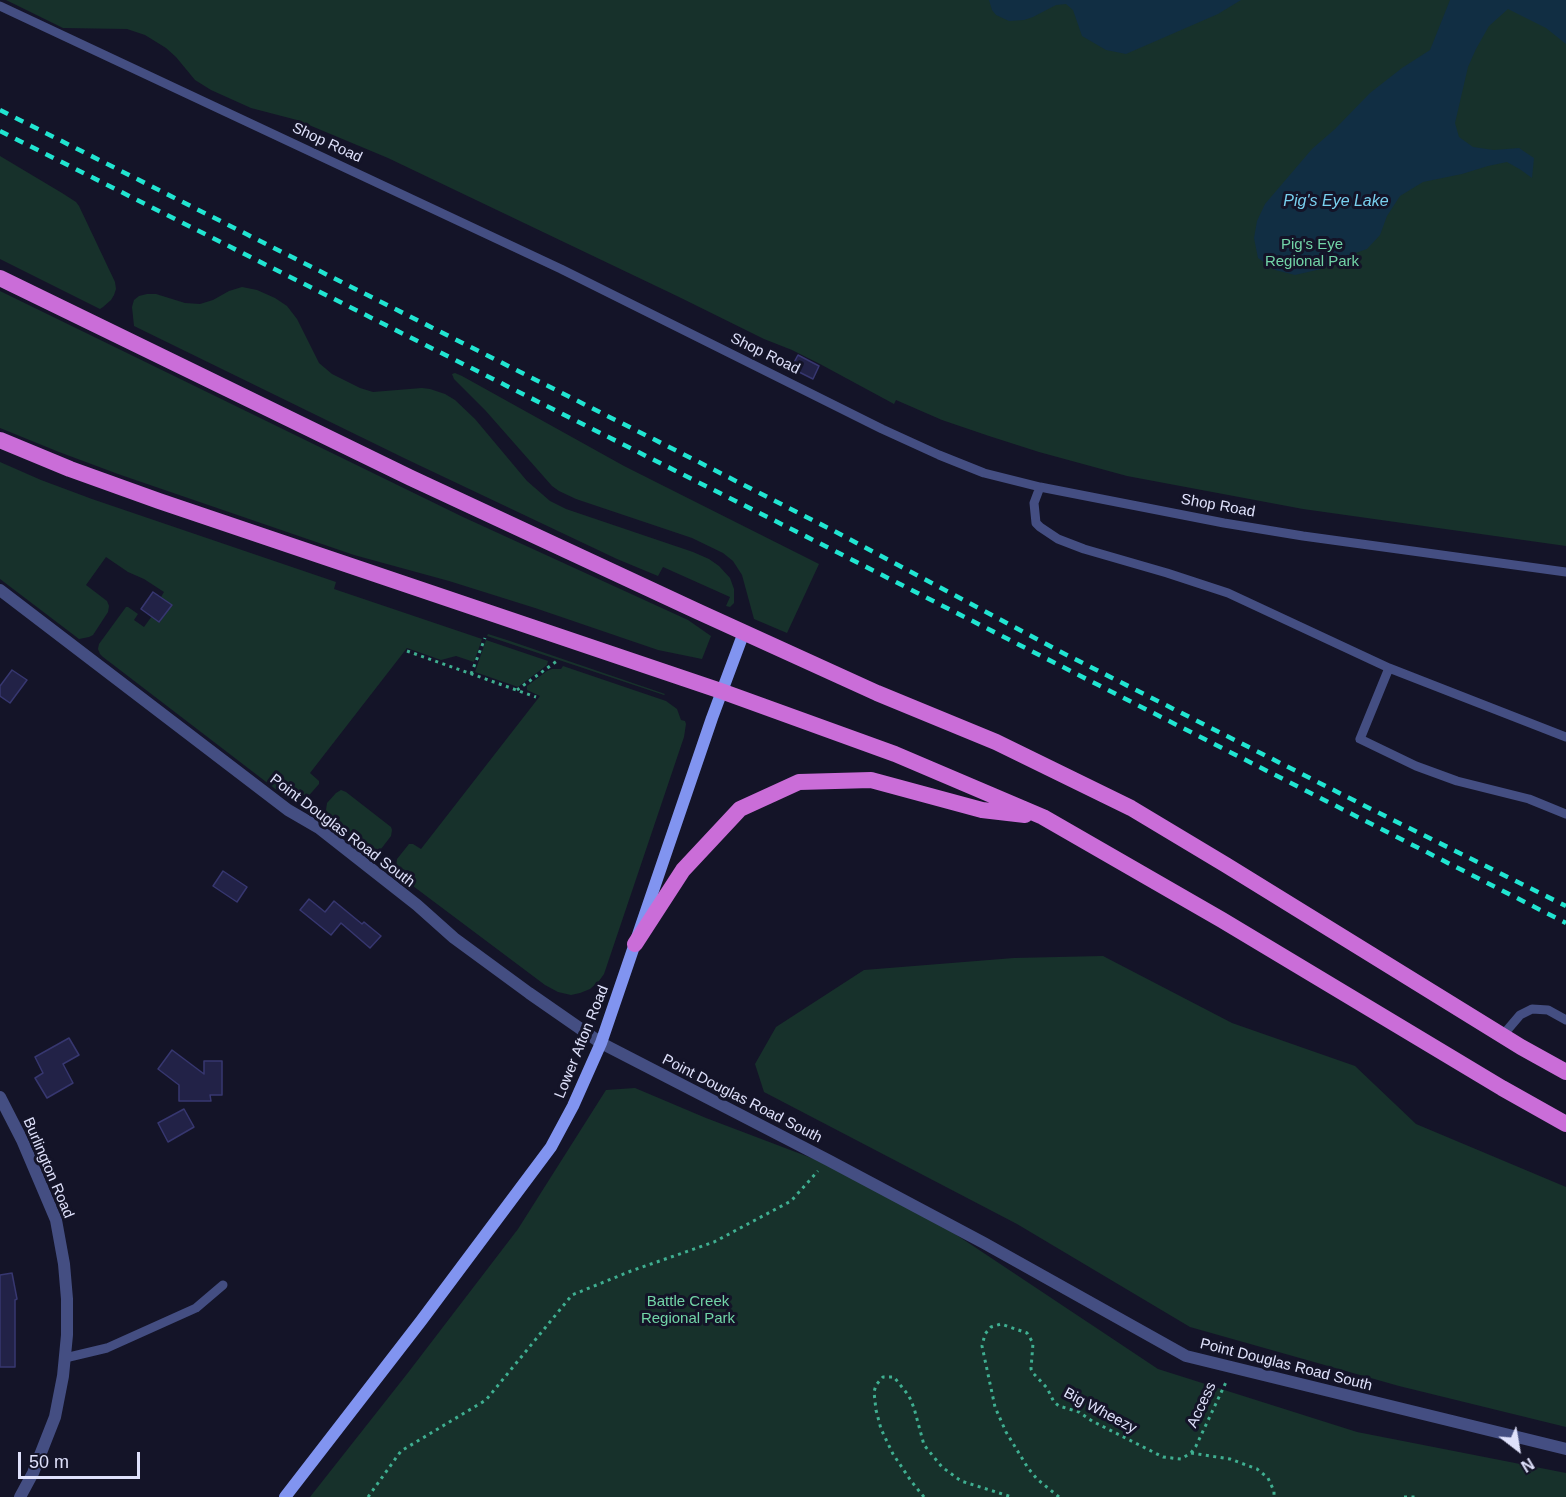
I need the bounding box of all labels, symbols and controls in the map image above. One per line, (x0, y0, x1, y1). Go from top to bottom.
street label: Shop Road (289, 119, 365, 167)
water label: Pig's Eye Lake (1283, 192, 1389, 212)
park label: Pig's Eye Regional Park (1265, 236, 1359, 271)
street label: Shop Road (727, 329, 803, 379)
street label: Shop Road (1179, 491, 1257, 521)
street label: Point Douglas Road South (266, 771, 418, 891)
street label: Lower Afton Road (551, 983, 613, 1101)
street label: Point Douglas Road South (659, 1051, 825, 1147)
street label: Burlington Road (19, 1115, 77, 1221)
park label: Battle Creek Regional Park (641, 1293, 735, 1328)
street label: Point Douglas Road South (1198, 1335, 1374, 1395)
street label: Access (1184, 1379, 1220, 1431)
street label: Big Wheezy (1060, 1384, 1140, 1438)
north arrow (1488, 1419, 1548, 1479)
scale bar (21, 1440, 142, 1478)
text: 50 m (29, 1452, 69, 1472)
text: N (1518, 1455, 1537, 1475)

